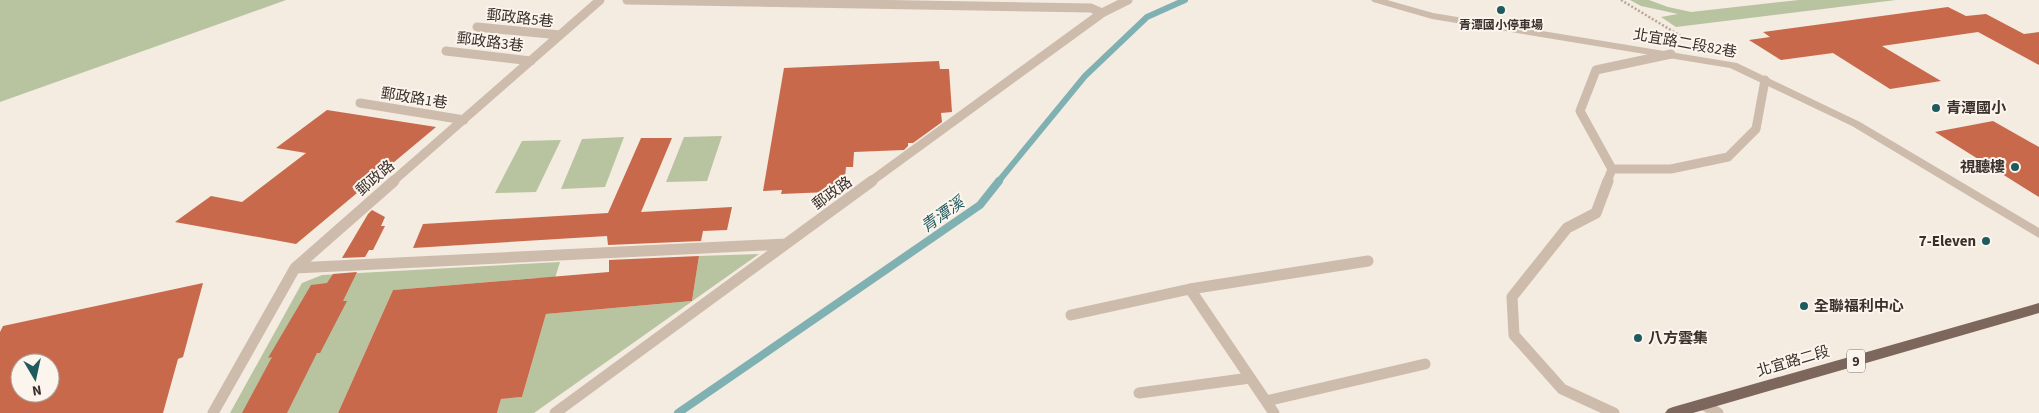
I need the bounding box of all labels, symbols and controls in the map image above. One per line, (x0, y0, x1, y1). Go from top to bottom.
marker: 青潭國小停車場 (1495, 4, 1507, 16)
street label: 郵政路5巷 (485, 5, 555, 32)
place label: 青潭國小停車場 (1459, 17, 1543, 34)
street label: 北宜路二段82巷 (1631, 24, 1738, 63)
street label: 郵政路3巷 (455, 28, 525, 57)
street label: 郵政路1巷 (379, 83, 449, 114)
place label: 青潭國小 (1946, 98, 2007, 119)
marker: 青潭國小 (1930, 102, 1942, 114)
street label: 郵政路 (351, 156, 399, 201)
place label: 視聽樓 (1960, 157, 2005, 178)
marker: 視聽樓 (2009, 161, 2021, 173)
street label: 郵政路 (808, 172, 857, 215)
water label: 青潭溪 (917, 191, 970, 238)
place label: 7-Eleven (1919, 231, 1976, 252)
marker: 7-Eleven (1980, 235, 1992, 247)
place label: 全聯福利中心 (1814, 296, 1904, 317)
marker: 全聯福利中心 (1798, 300, 1810, 312)
place label: 八方雲集 (1648, 328, 1708, 349)
marker: 八方雲集 (1632, 332, 1644, 344)
street label: 北宜路二段 (1754, 341, 1832, 382)
road number: 9 (1847, 350, 1865, 372)
north arrow (10, 353, 60, 403)
text: N (31, 379, 43, 400)

